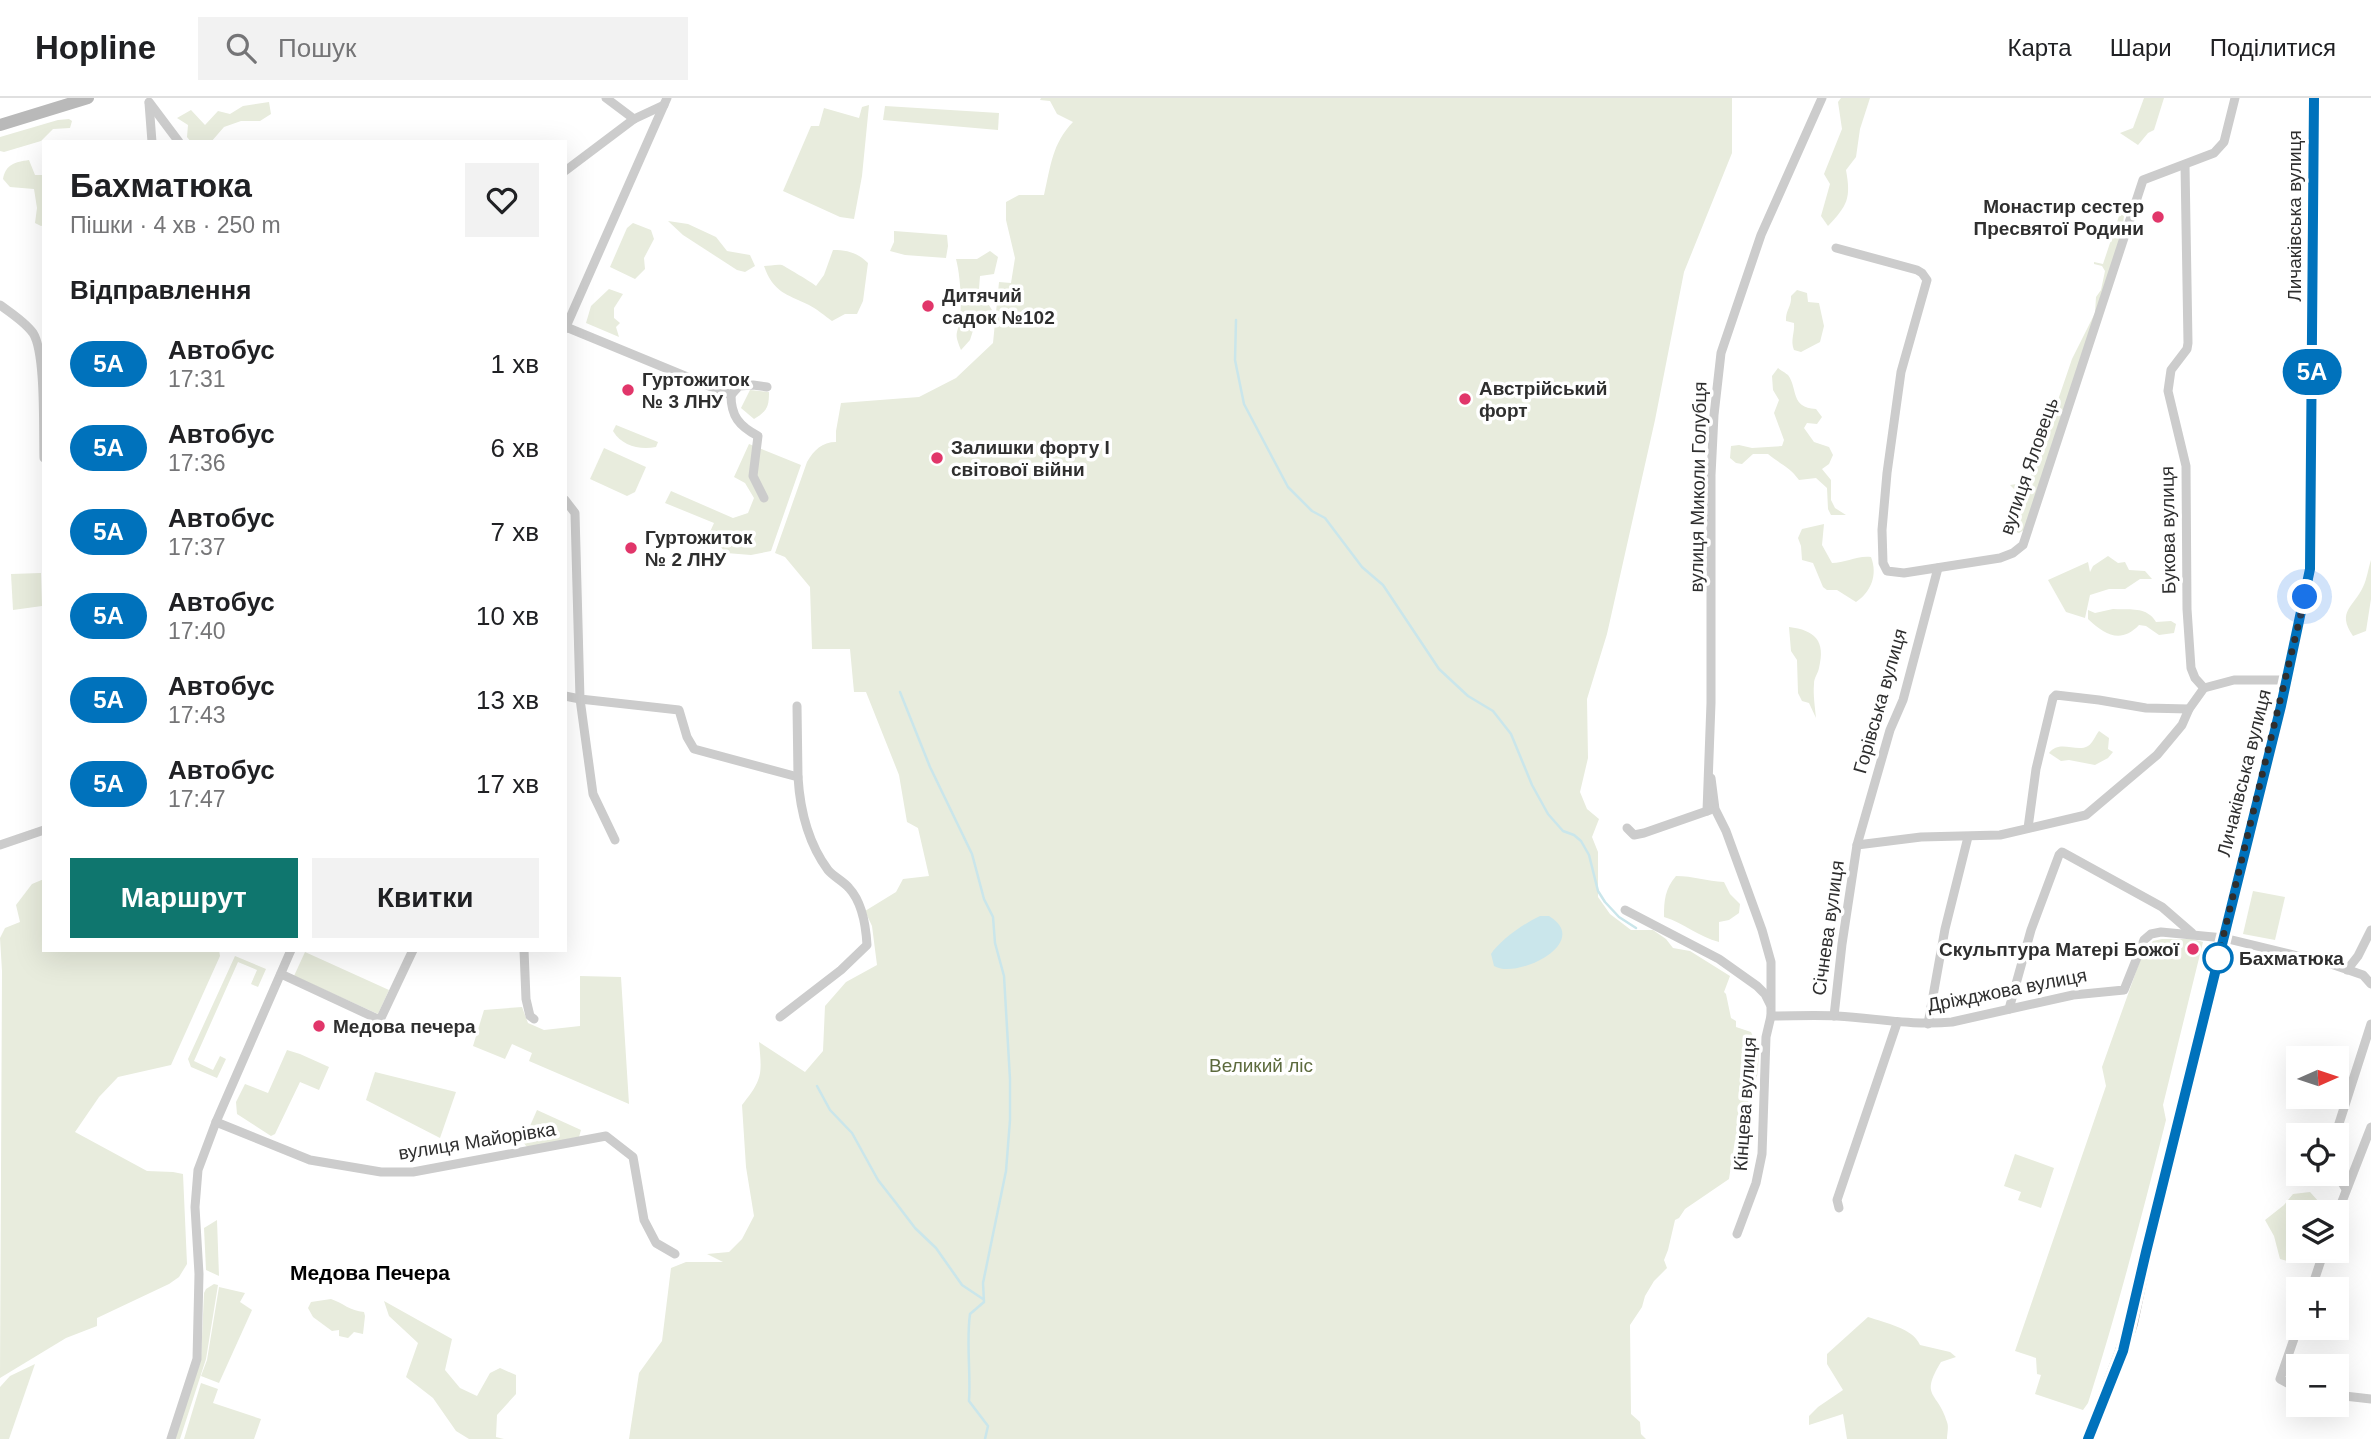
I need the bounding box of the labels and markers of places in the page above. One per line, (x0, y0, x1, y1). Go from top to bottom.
place label: Монастир сестер Пресвятої Родини (1974, 196, 2144, 239)
marker: Монастир сестер Пресвятої Родини (2150, 209, 2166, 225)
place label: Дитячий садок №102 (942, 285, 1055, 328)
marker: Дитячий садок №102 (920, 298, 936, 314)
place label: Гуртожиток № 3 ЛНУ (642, 369, 750, 412)
place label: Австрійський форт (1479, 378, 1607, 421)
marker: Гуртожиток № 3 ЛНУ (620, 382, 636, 398)
marker: Австрійський форт (1457, 391, 1473, 407)
place label: Залишки форту І світової війни (951, 437, 1110, 480)
marker: Залишки форту І світової війни (929, 450, 945, 466)
place label: Гуртожиток № 2 ЛНУ (645, 527, 753, 570)
marker: Гуртожиток № 2 ЛНУ (623, 540, 639, 556)
place label: Скульптура Матері Божої (1939, 939, 2180, 960)
marker: Скульптура Матері Божої (2185, 941, 2201, 957)
marker: Бахматюка (2203, 943, 2233, 973)
place label: Бахматюка (2239, 948, 2344, 969)
place label: Медова печера (333, 1016, 476, 1037)
marker: Медова печера (311, 1018, 327, 1034)

